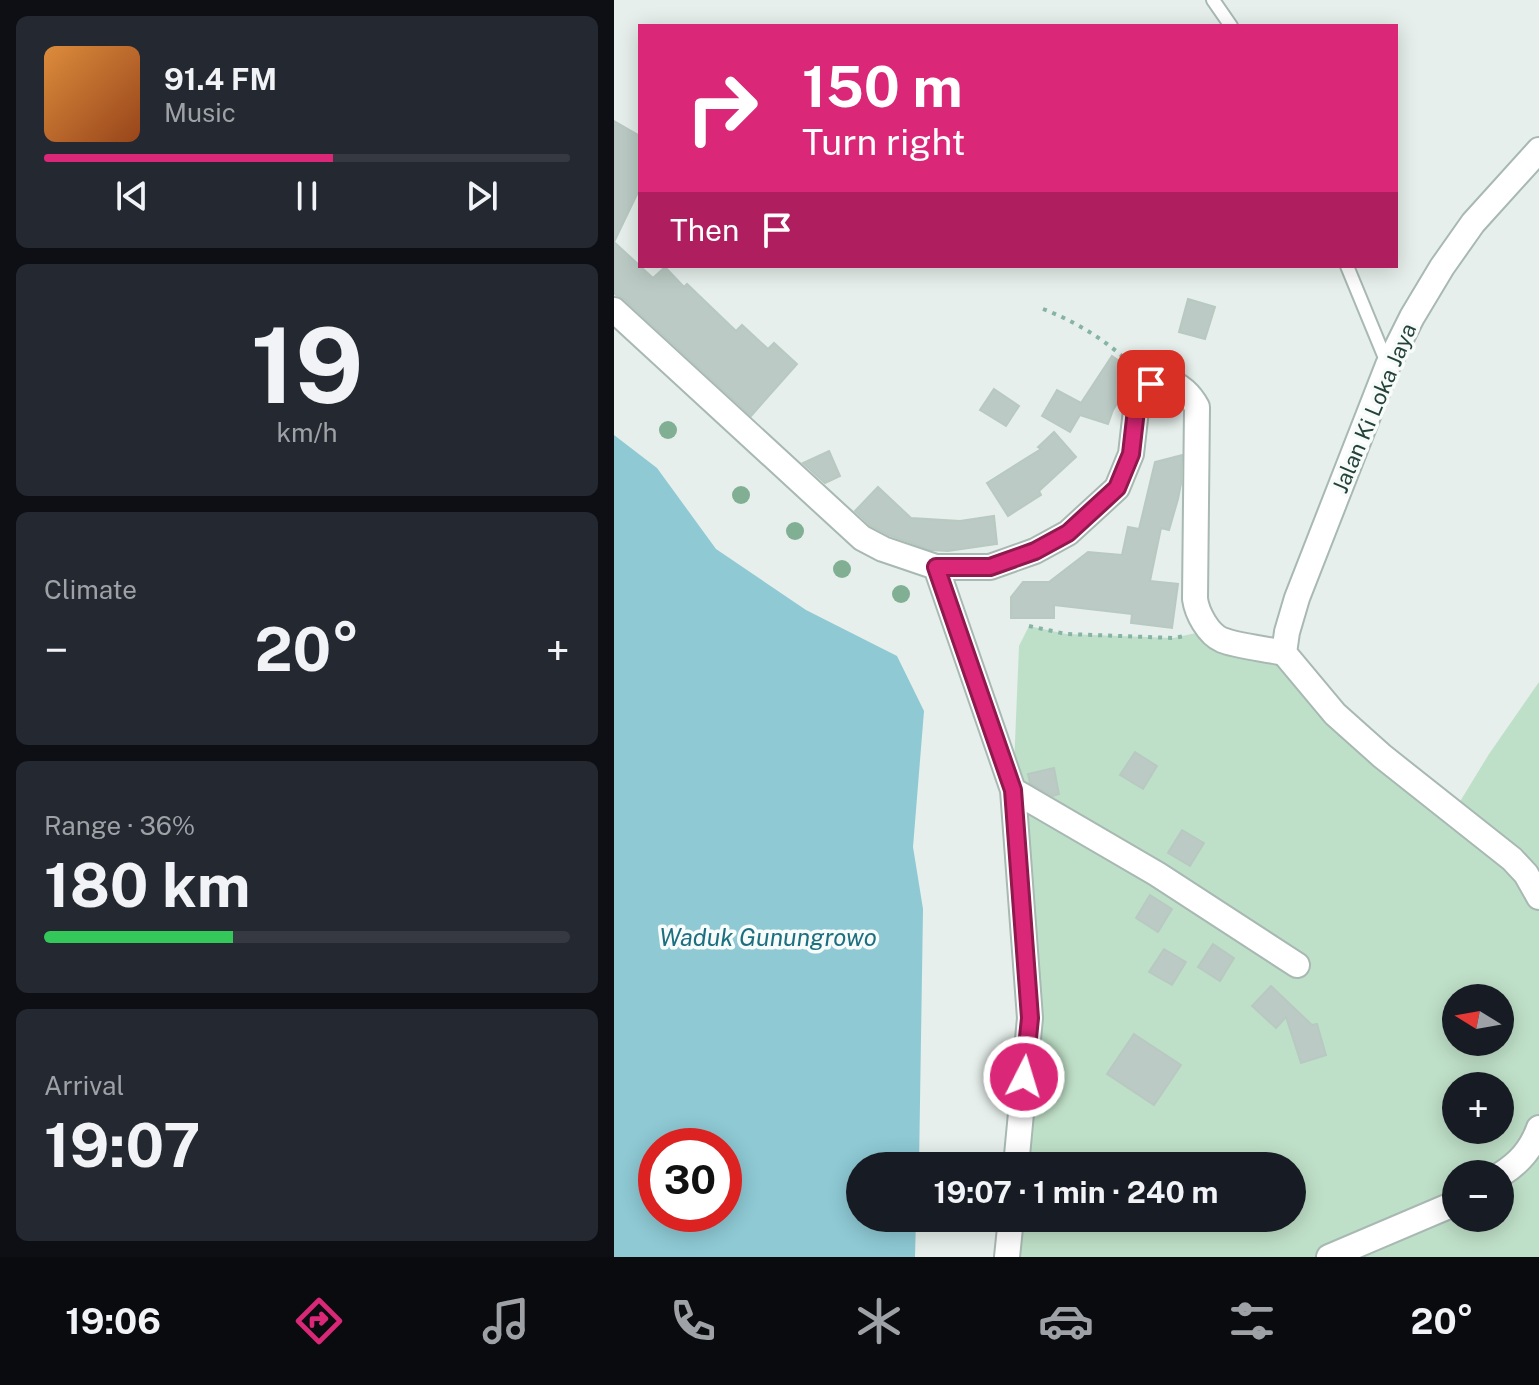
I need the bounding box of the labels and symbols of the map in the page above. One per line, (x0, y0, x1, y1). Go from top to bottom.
street label: Jalan Ki Loka Jaya (1327, 319, 1421, 497)
pin (1117, 350, 1185, 418)
water label: Waduk Gunungrowo (659, 923, 877, 951)
north arrow (1442, 984, 1514, 1056)
position arrow (982, 1035, 1066, 1119)
speed limit sign: 30 (638, 1128, 742, 1232)

